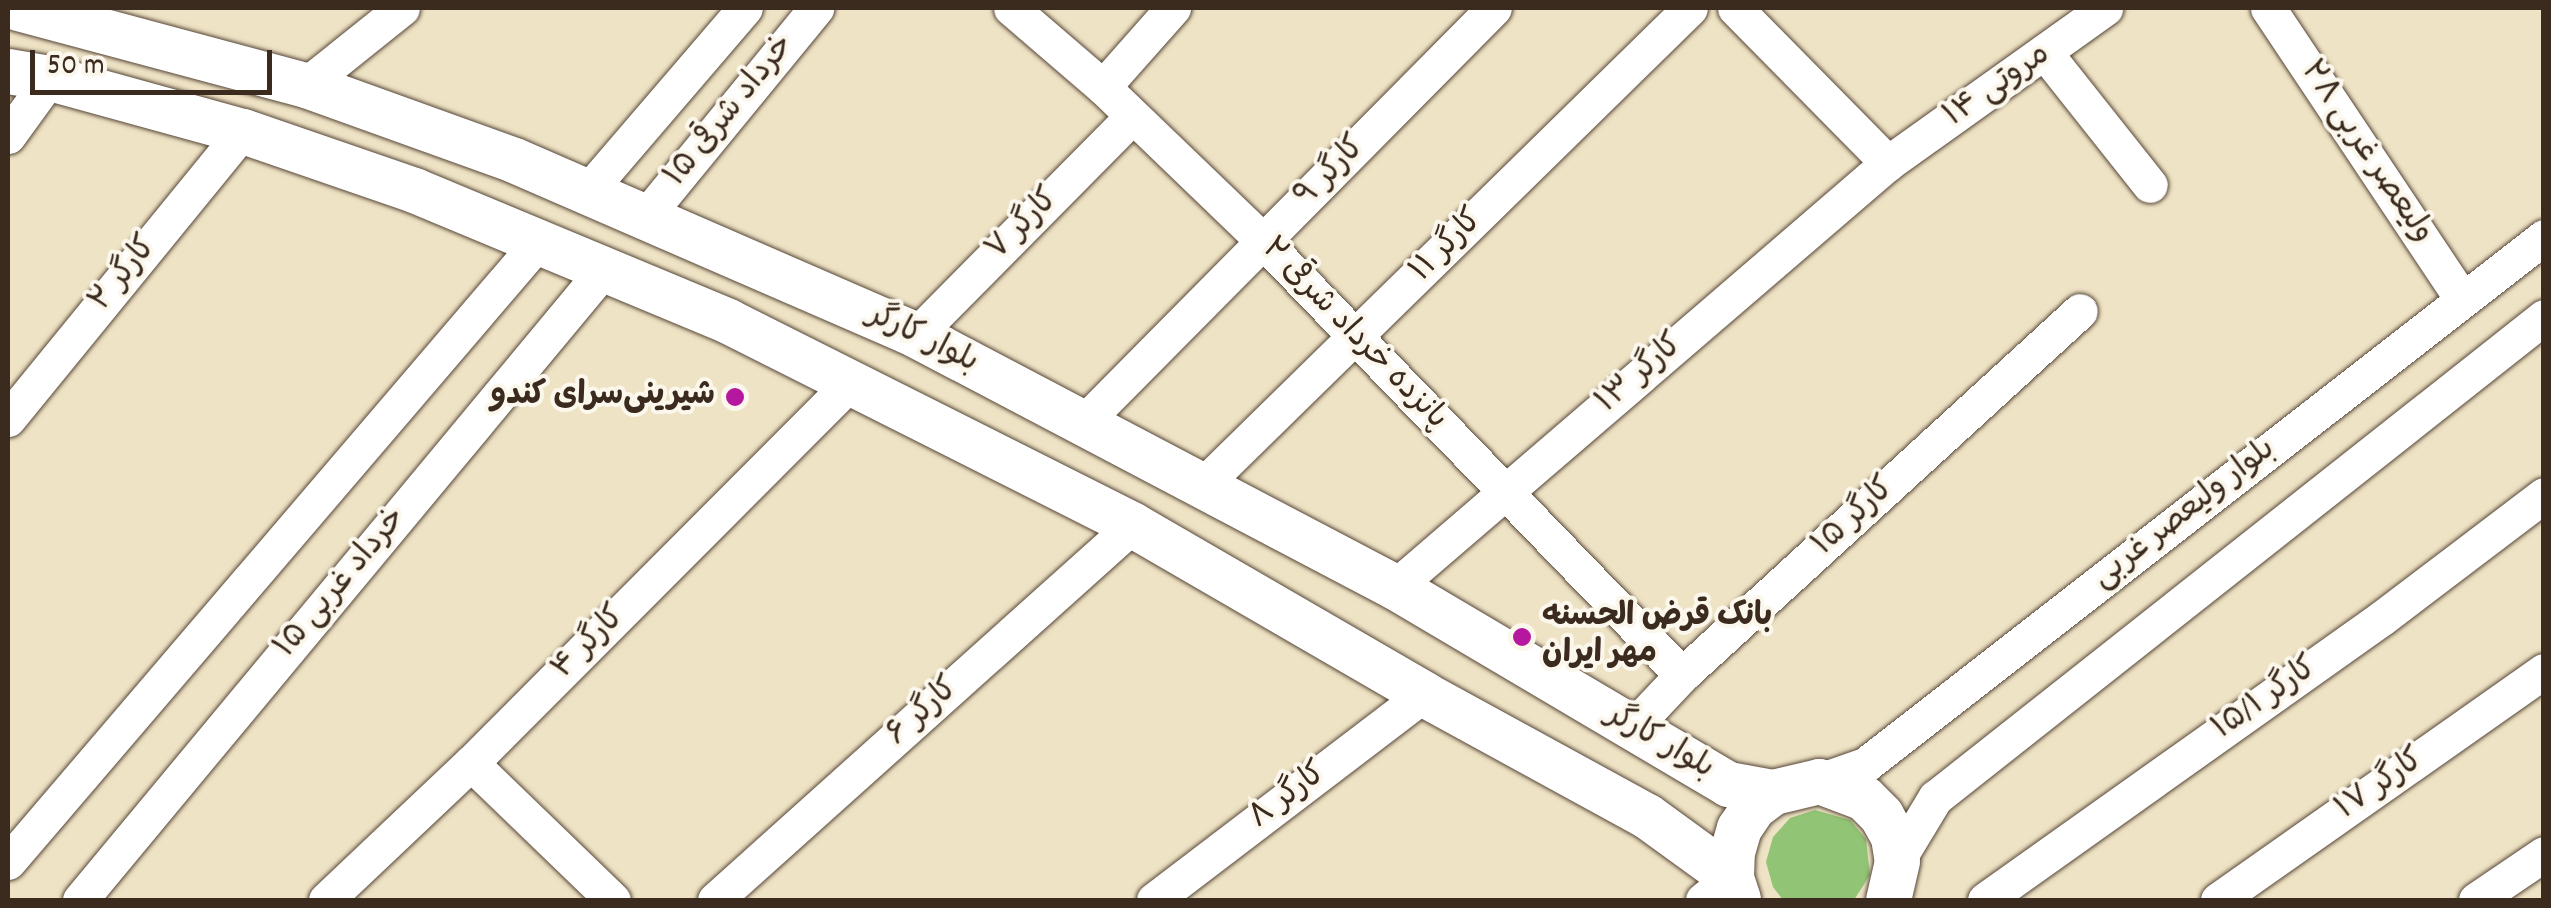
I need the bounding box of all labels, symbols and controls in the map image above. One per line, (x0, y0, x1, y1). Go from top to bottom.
street label: ۱۵ خرداد شرقی (658, 28, 804, 196)
scale bar (35, 30, 278, 92)
street label: مروتی ۱۴ (1938, 37, 2058, 137)
text: 50 m (47, 46, 105, 89)
street label: ولیعصر غربی ۲۸ (2290, 54, 2440, 252)
street label: کارگر ۹ (1289, 129, 1375, 217)
street label: کارگر ۷ (980, 182, 1068, 270)
street label: کارگر ۱۱ (1403, 202, 1493, 292)
street label: کارگر ۲ (83, 229, 167, 321)
street label: پانزده خرداد شرقی ۲ (1252, 231, 1454, 439)
street label: بلوار کارگر (860, 297, 984, 383)
street label: کارگر ۱۳ (1590, 327, 1692, 423)
place label: شیرینی‌سرای کندو (490, 378, 715, 416)
marker: شیرینی‌سرای کندو (724, 386, 746, 408)
street label: بلوار ولیعصر غربی (2086, 432, 2284, 598)
street label: کارگر ۱۵ (1806, 470, 1904, 566)
street label: ۱۵ خرداد غربی (268, 501, 416, 667)
street label: کارگر ۴ (545, 599, 635, 689)
place label: بانک قرض الحسنه مهر ایران (1542, 600, 1772, 675)
marker: بانک قرض الحسنه مهر ایران (1511, 626, 1533, 648)
street label: کارگر ۱۵/۱ (2206, 650, 2326, 750)
street label: کارگر ۶ (880, 671, 968, 755)
street label: بلوار کارگر (1598, 697, 1720, 789)
street label: کارگر ۱۷ (2330, 742, 2432, 830)
street label: کارگر ۸ (1243, 755, 1335, 839)

